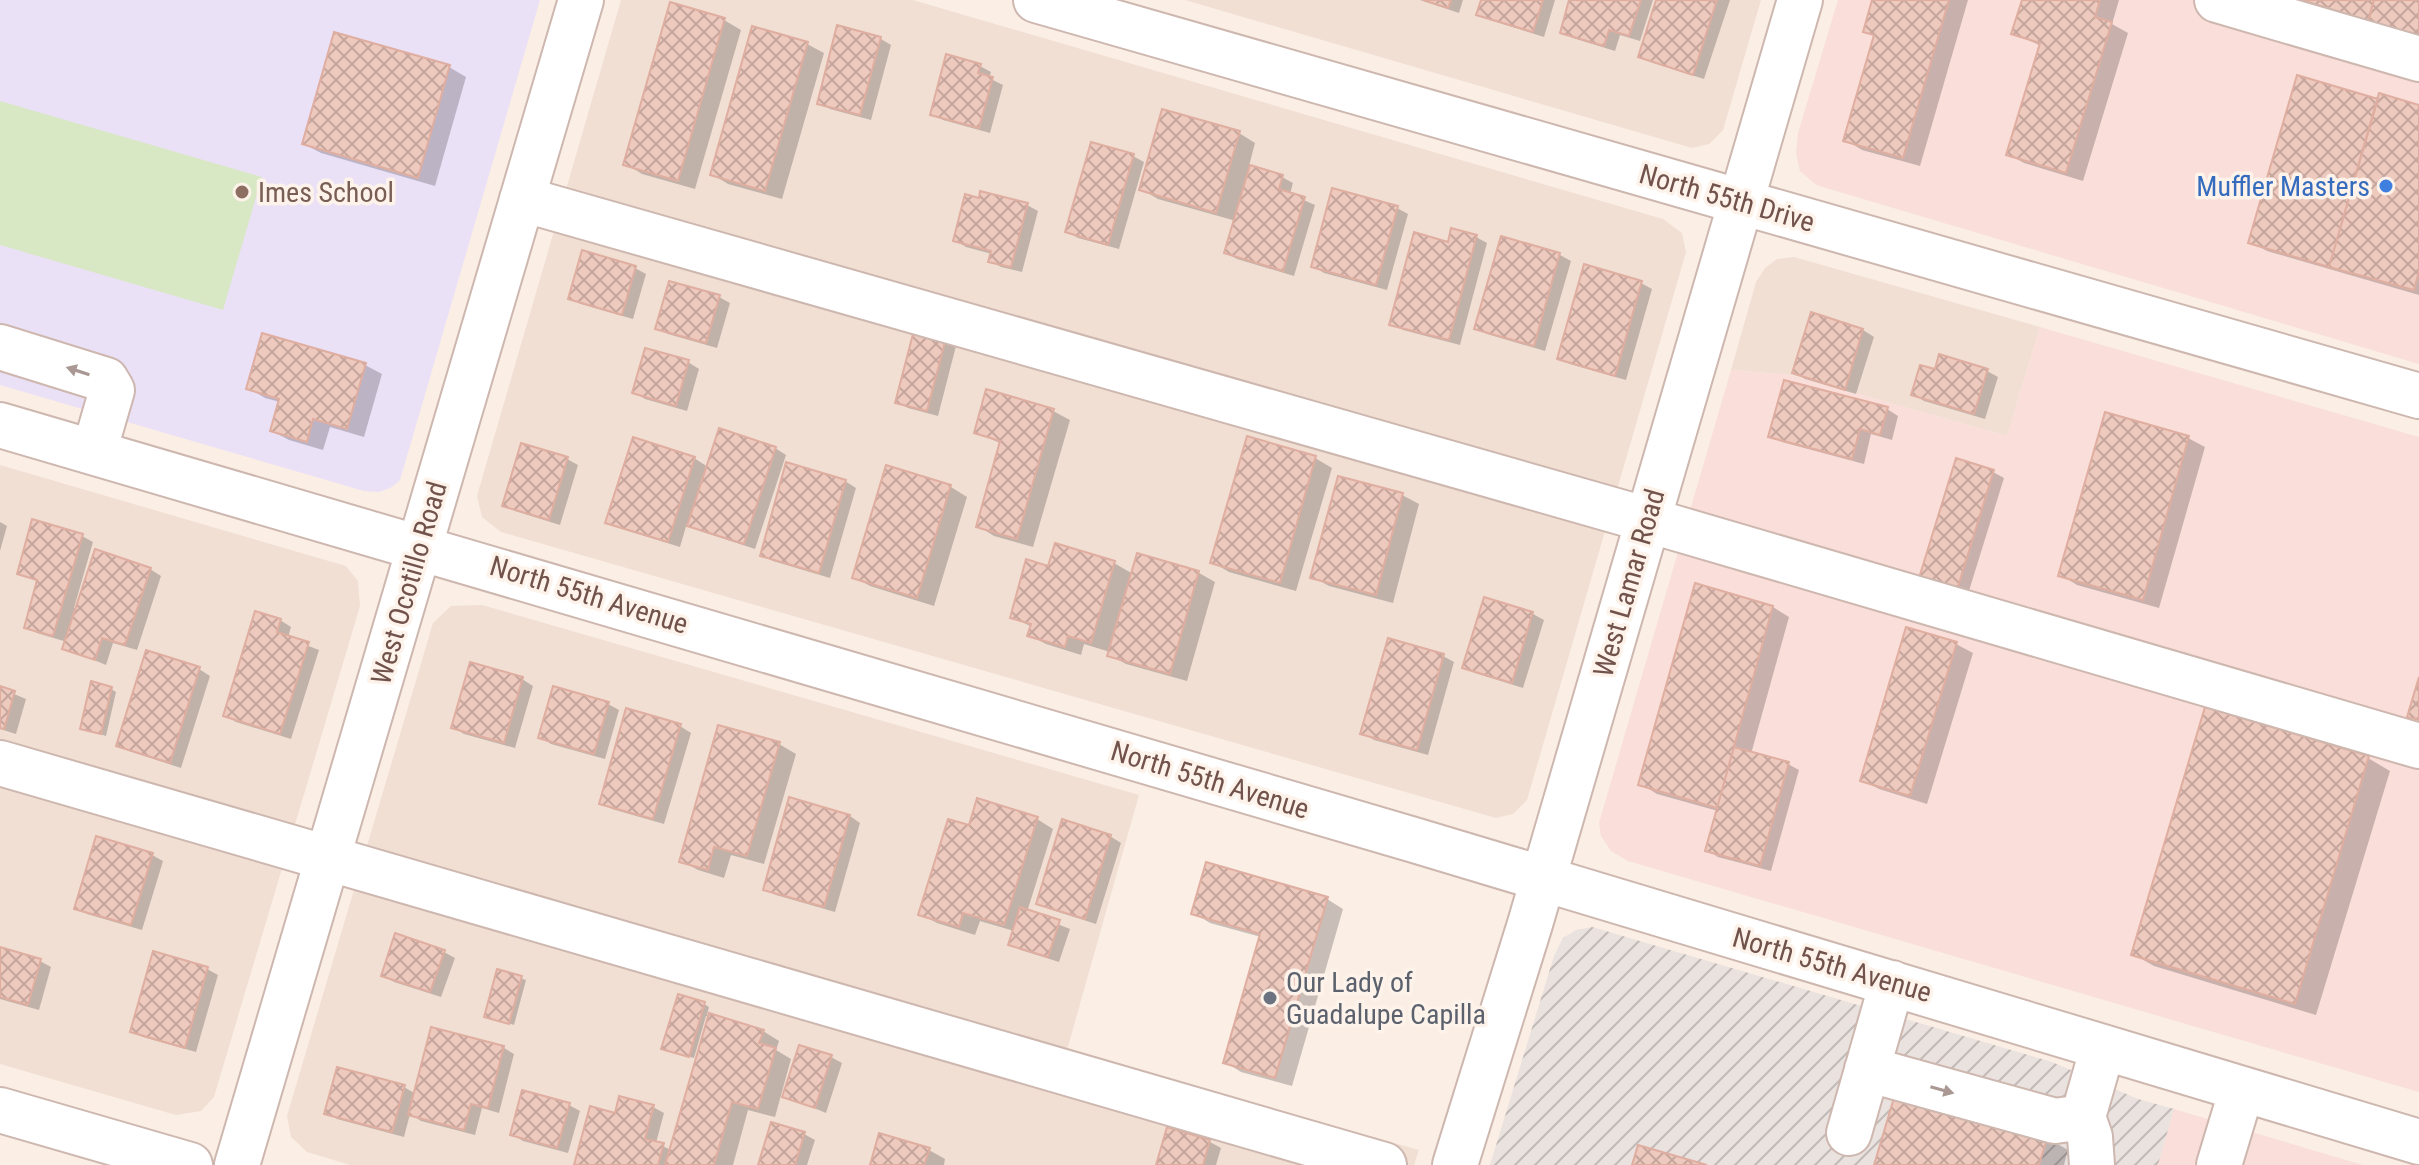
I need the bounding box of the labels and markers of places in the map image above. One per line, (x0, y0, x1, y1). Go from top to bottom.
place label: Muffler Masters (2196, 170, 2370, 203)
place label: Imes School (258, 176, 394, 209)
marker: Muffler Masters (2377, 177, 2395, 195)
marker: Imes School (233, 183, 251, 201)
place label: Our Lady of Guadalupe Capilla (1286, 966, 1486, 1031)
marker: Our Lady of Guadalupe Capilla (1261, 989, 1279, 1007)

